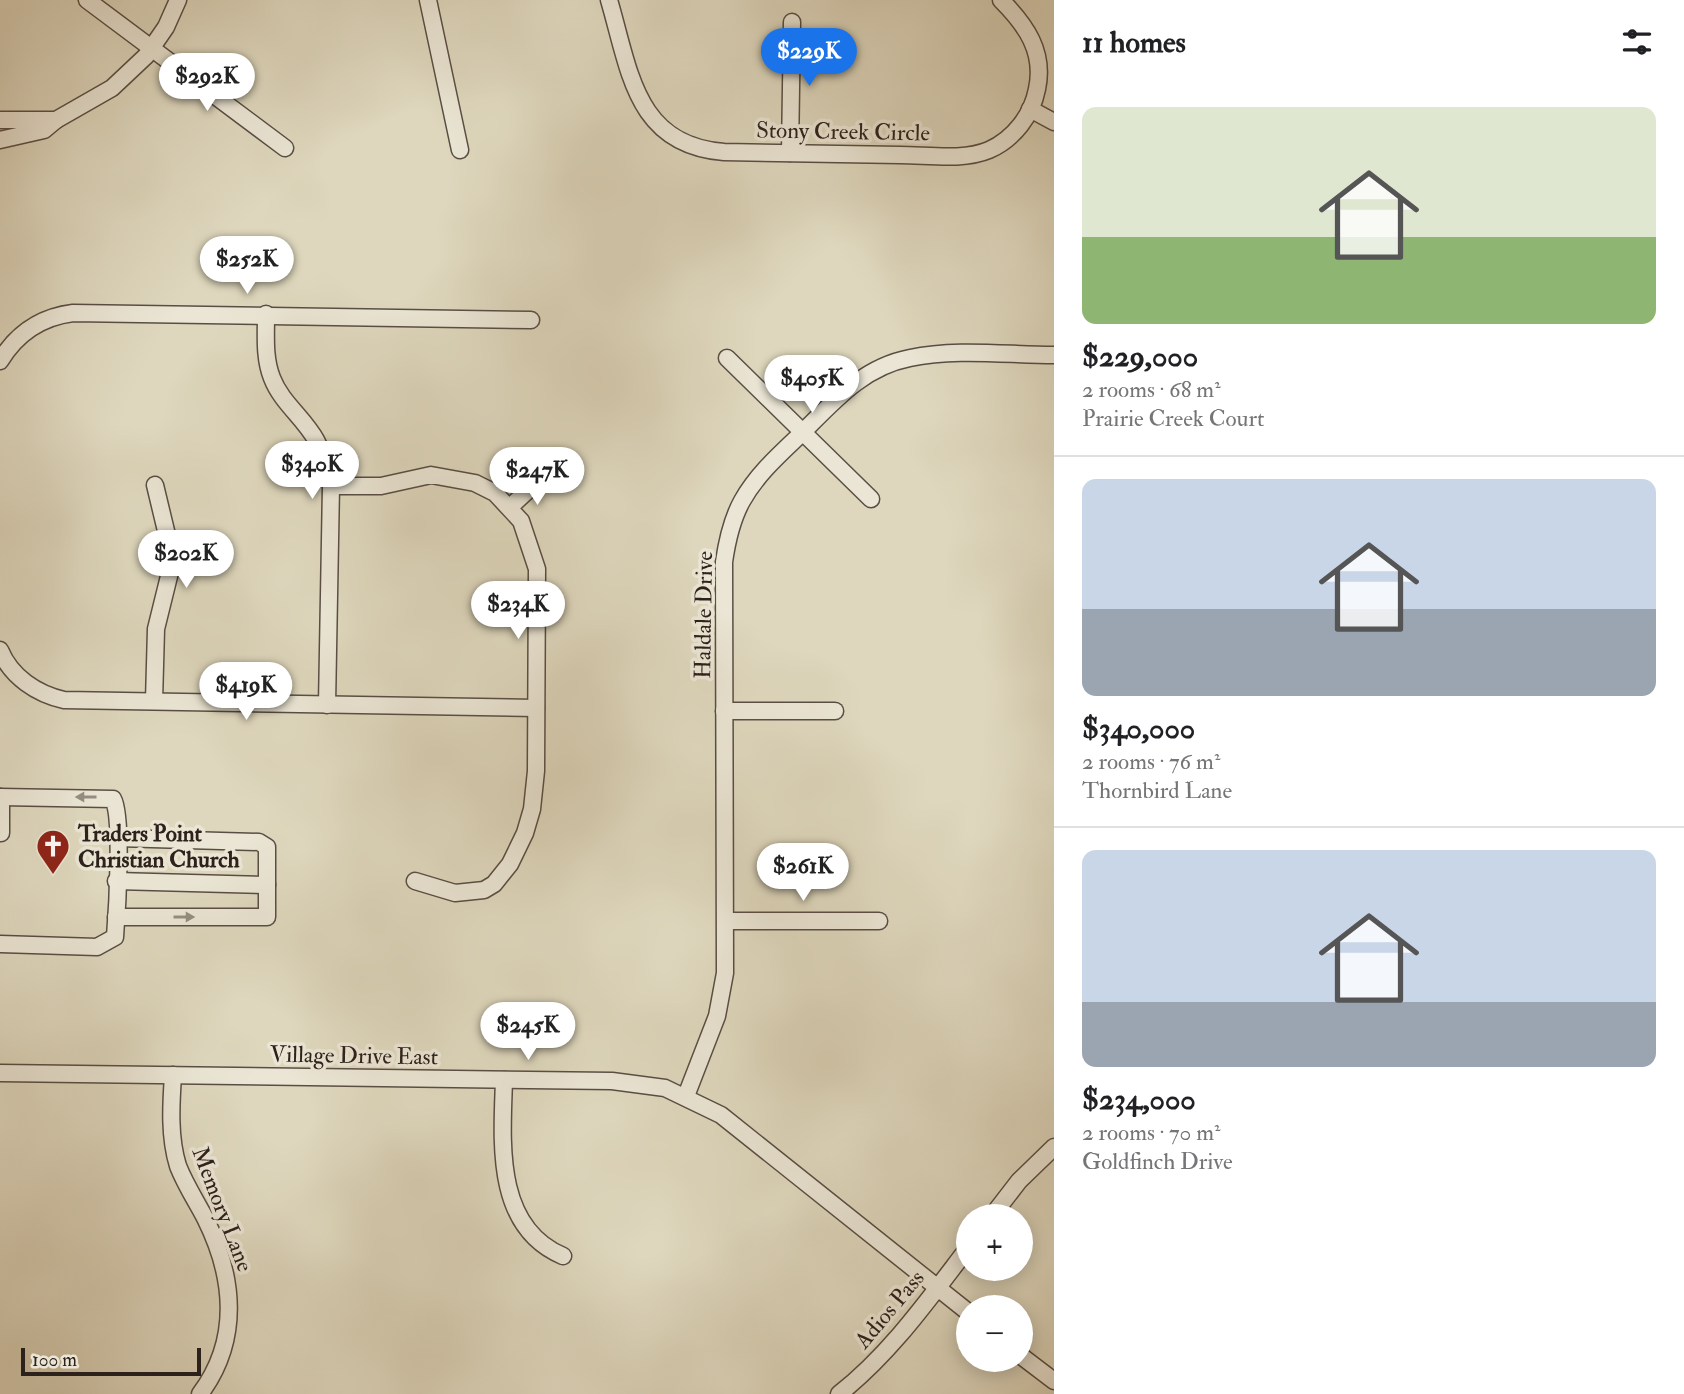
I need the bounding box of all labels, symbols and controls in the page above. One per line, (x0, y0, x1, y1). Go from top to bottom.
icon: filters (1618, 23, 1656, 61)
text: 11 homes (1082, 24, 1186, 61)
pin: $229K (760, 28, 858, 88)
text: $229K (777, 36, 841, 65)
pin: $292K (158, 54, 256, 113)
text: $292K (175, 61, 239, 90)
street label: Stony Creek Circle (756, 115, 931, 148)
icon: home (1306, 152, 1432, 278)
pin: $252K (198, 236, 296, 296)
text: $252K (216, 244, 278, 273)
text: $229,000 (1082, 338, 1198, 375)
pin: $405K (763, 356, 861, 415)
text: $405K (780, 363, 844, 392)
text: 2 rooms · 68 m² (1082, 375, 1221, 404)
text: Prairie Creek Court (1082, 404, 1265, 433)
pin: $340K (263, 442, 361, 501)
pin: $247K (488, 448, 586, 507)
text: $340K (281, 449, 343, 478)
text: $247K (505, 455, 569, 484)
icon: home (1306, 524, 1432, 650)
pin: $202K (137, 530, 235, 590)
text: $202K (154, 538, 218, 567)
street label: Haldale Drive (688, 550, 719, 679)
pin: $234K (469, 582, 567, 641)
text: $234K (487, 589, 549, 618)
pin: $419K (197, 662, 295, 722)
text: $419K (215, 670, 277, 699)
text: $340,000 (1082, 710, 1195, 747)
text: 2 rooms · 76 m² (1082, 747, 1220, 776)
text: Thornbird Lane (1082, 776, 1232, 805)
one-way arrow (75, 791, 97, 803)
place label: Traders Point Christian Church (77, 819, 240, 874)
church icon: Traders Point Christian Church (34, 827, 72, 876)
pin: $261K (754, 844, 852, 903)
text: $261K (773, 851, 833, 880)
icon: home (1306, 895, 1432, 1021)
one-way arrow (174, 911, 196, 923)
pin: $245K (479, 1002, 577, 1062)
text: $245K (496, 1010, 560, 1039)
street label: Village Drive East (270, 1040, 438, 1071)
text: $234,000 (1082, 1081, 1196, 1118)
text: 2 rooms · 70 m² (1082, 1118, 1221, 1147)
street label: Memory Lane (185, 1143, 260, 1276)
text: Goldfinch Drive (1082, 1147, 1233, 1176)
map controls (956, 1204, 1033, 1372)
button: + (956, 1204, 1033, 1281)
street label: Adios Pass (847, 1264, 931, 1355)
button: − (956, 1295, 1033, 1372)
scale bar (21, 1345, 201, 1377)
text: 100 m (32, 1348, 77, 1372)

